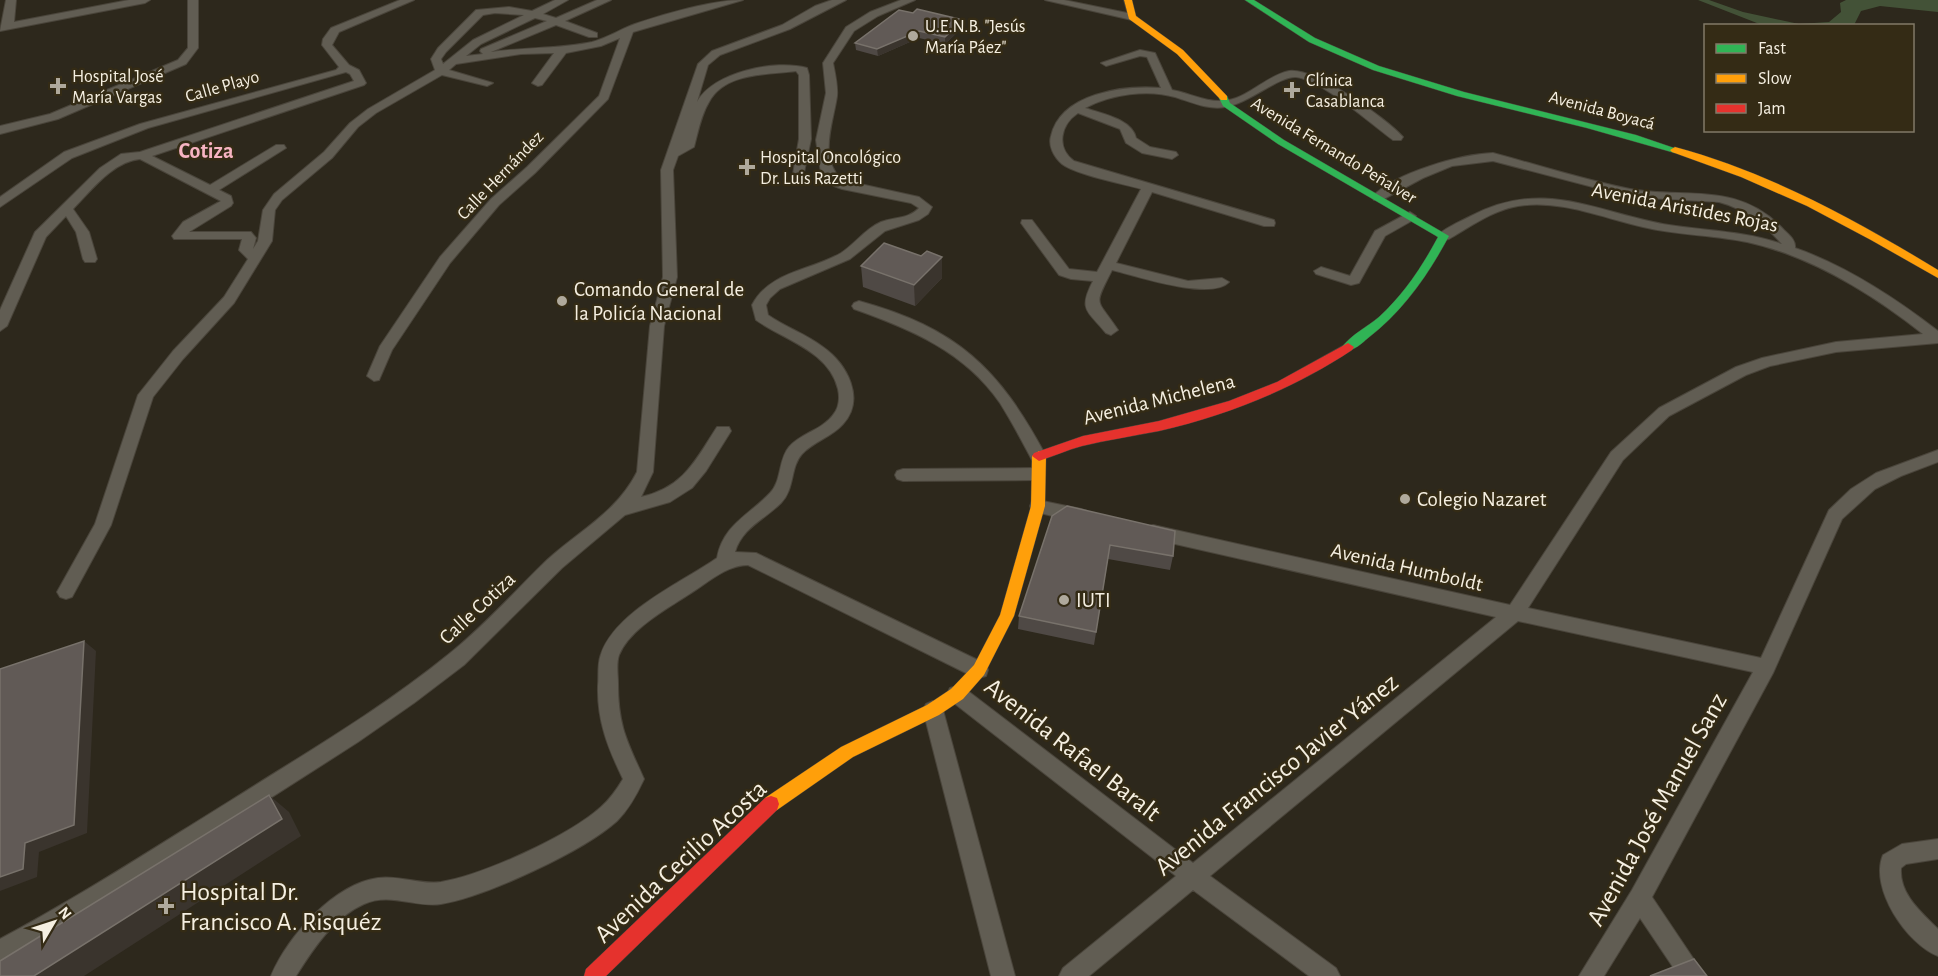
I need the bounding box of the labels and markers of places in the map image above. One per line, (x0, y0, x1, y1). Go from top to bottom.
place label: U.E.N.B. "Jesús María Páez" (925, 18, 1025, 57)
marker: U.E.N.B. "Jesús María Páez" (906, 29, 920, 43)
place label: Hospital José María Vargas (72, 68, 163, 107)
place label: Clínica Casablanca (1306, 72, 1385, 111)
marker: Hospital José María Vargas (49, 77, 67, 95)
marker: Clínica Casablanca (1283, 81, 1301, 99)
place label: Hospital Oncológico Dr. Luis Razetti (760, 149, 901, 188)
marker: Hospital Oncológico Dr. Luis Razetti (738, 158, 756, 176)
place label: Comando General de la Policía Nacional (574, 279, 744, 324)
marker: Comando General de la Policía Nacional (555, 294, 569, 308)
place label: Colegio Nazaret (1417, 489, 1547, 510)
marker: Colegio Nazaret (1398, 492, 1412, 506)
place label: IUTI (1076, 590, 1111, 611)
marker: IUTI (1057, 593, 1071, 607)
place label: Hospital Dr. Francisco A. Risquéz (180, 879, 381, 935)
marker: Hospital Dr. Francisco A. Risquéz (157, 897, 175, 915)

